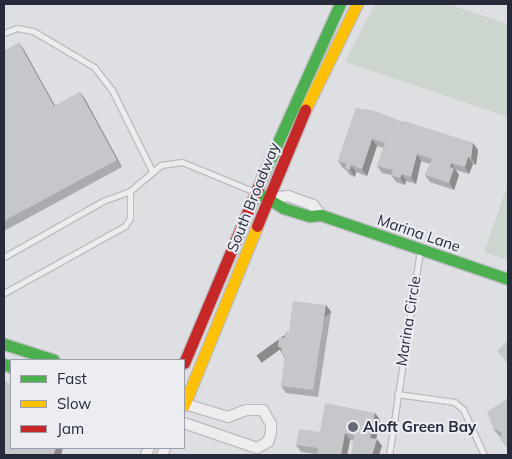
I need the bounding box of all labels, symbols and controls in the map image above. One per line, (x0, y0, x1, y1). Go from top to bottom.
street label: South Broadway (223, 140, 283, 254)
street label: Marina Lane (375, 210, 463, 256)
street label: Marina Circle (392, 275, 424, 367)
legend (10, 359, 185, 449)
text: Fast (57, 369, 87, 388)
text: Slow (57, 394, 91, 413)
place label: Aloft Green Bay (363, 418, 476, 436)
text: Jam (57, 419, 84, 438)
marker: Aloft Green Bay (347, 421, 359, 433)

